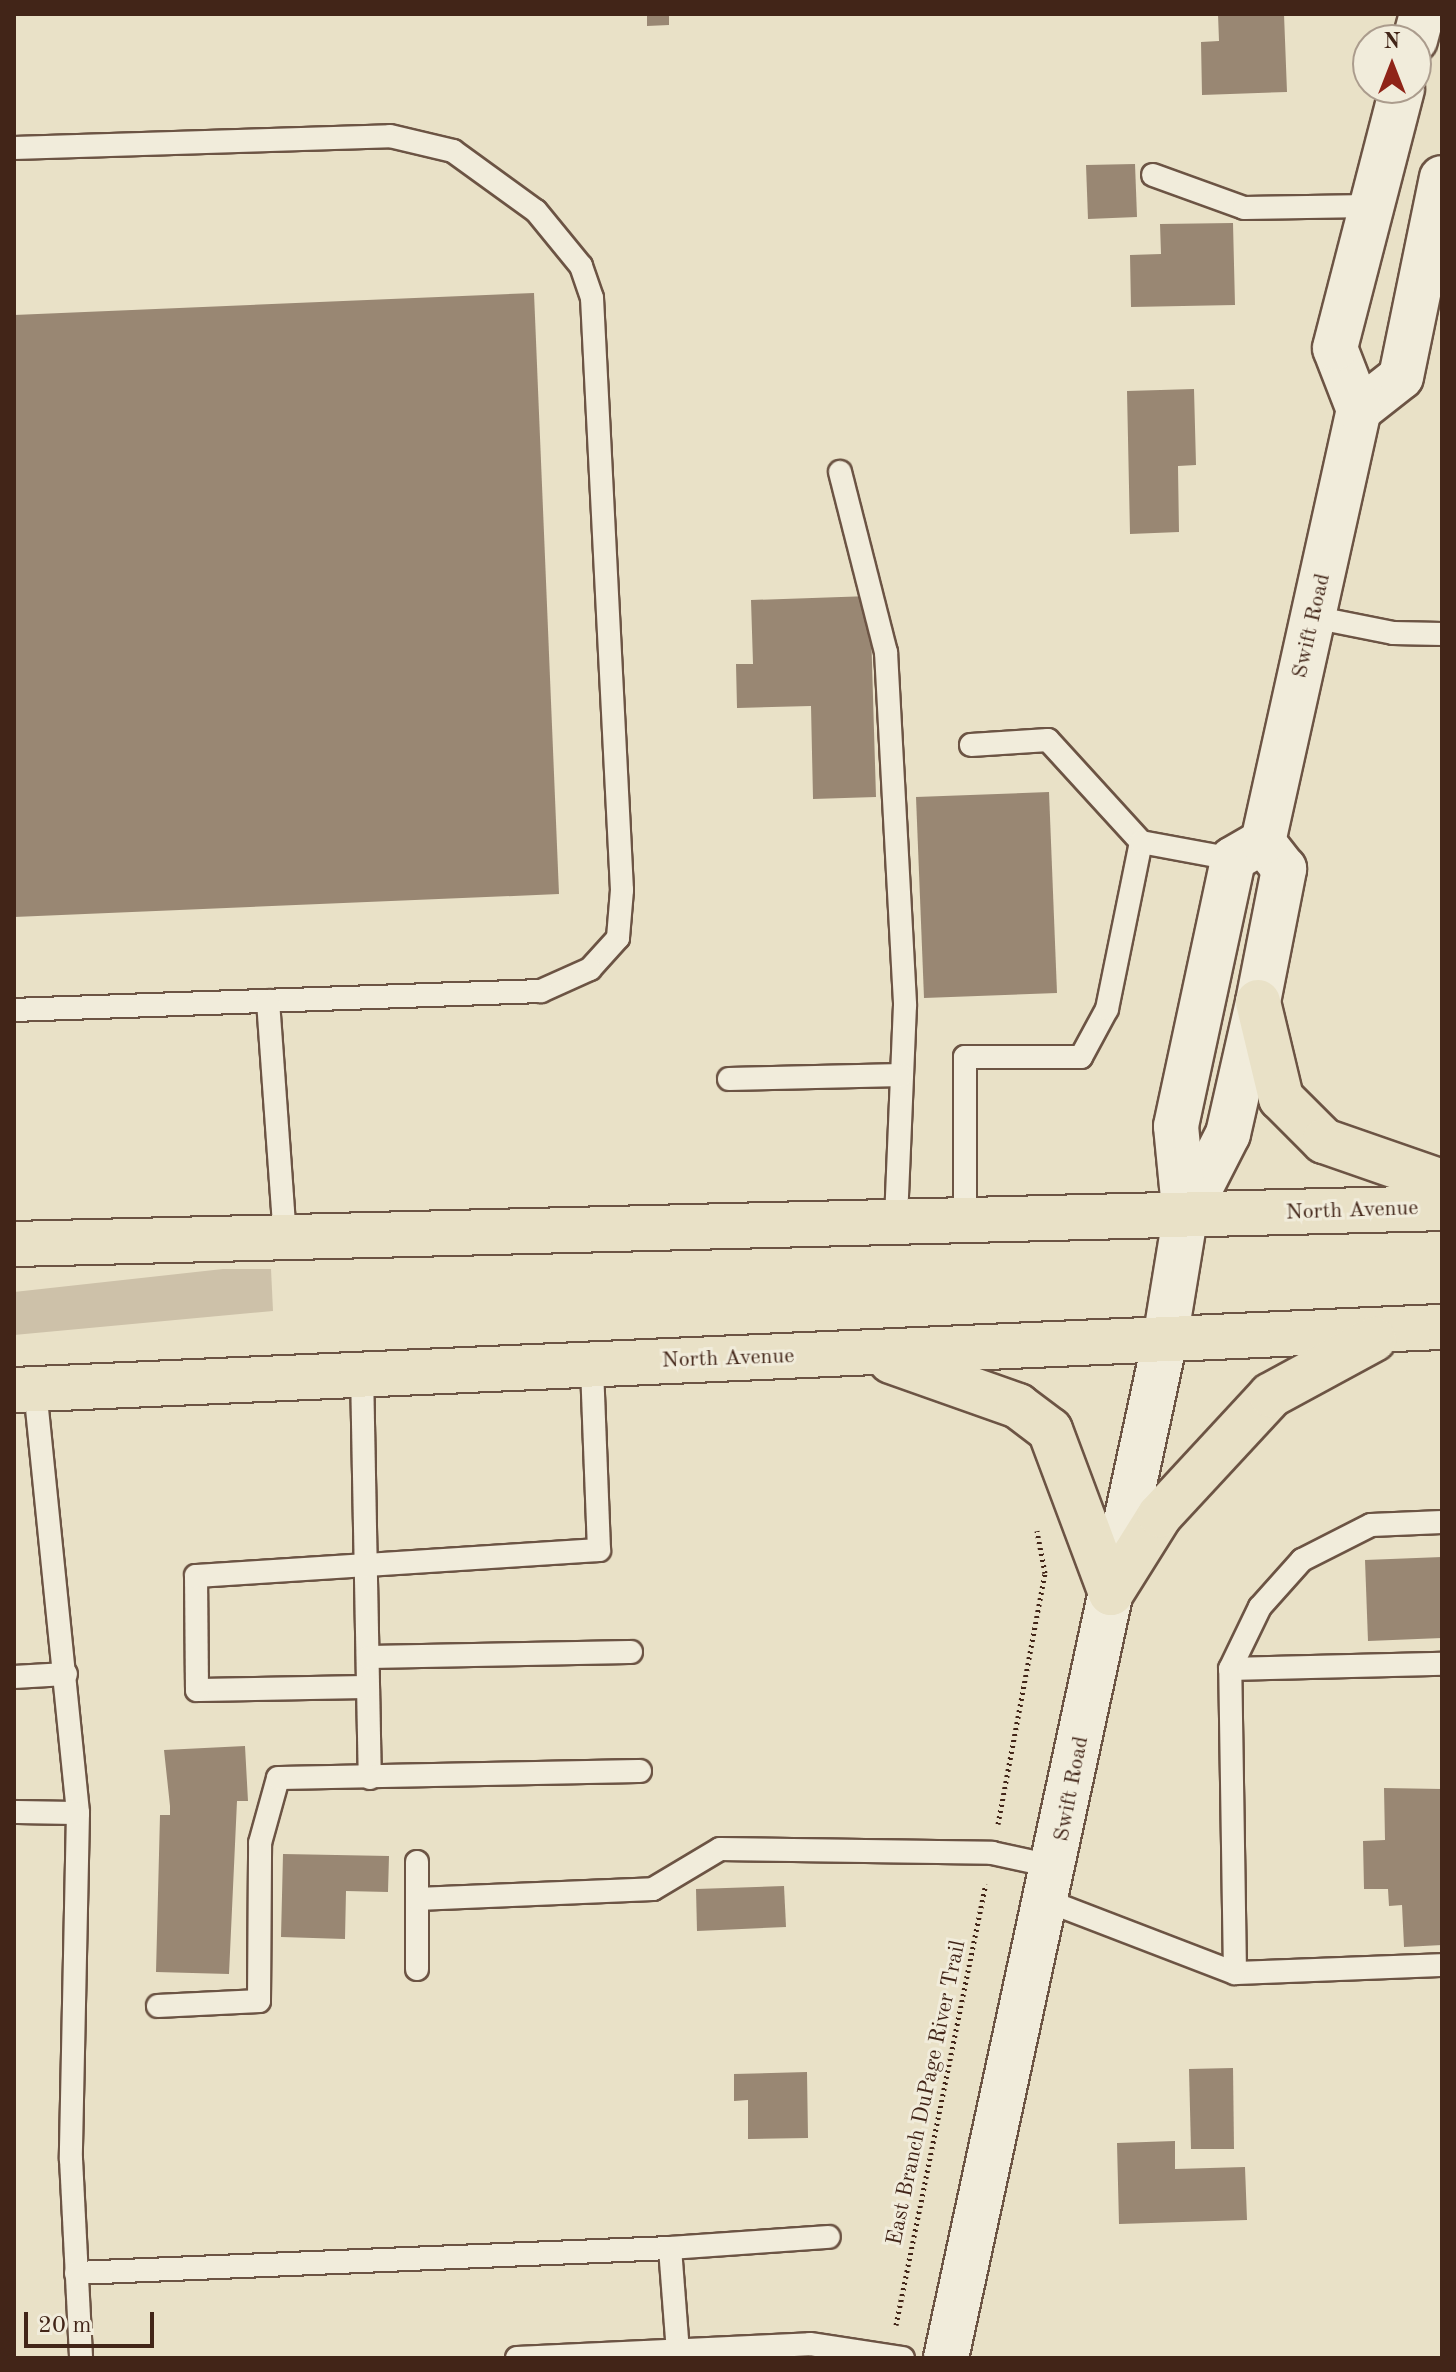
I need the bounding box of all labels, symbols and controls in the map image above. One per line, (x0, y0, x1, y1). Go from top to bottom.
north arrow (1352, 24, 1432, 104)
text: N (1384, 31, 1400, 53)
street label: Swift Road (1287, 571, 1337, 681)
street label: North Avenue (1285, 1195, 1419, 1227)
street label: North Avenue (661, 1343, 795, 1375)
street label: Swift Road (1049, 1734, 1095, 1844)
street label: East Branch DuPage River Trail (882, 1938, 972, 2248)
scale bar (28, 2296, 158, 2346)
text: 20 m (38, 2314, 92, 2338)

